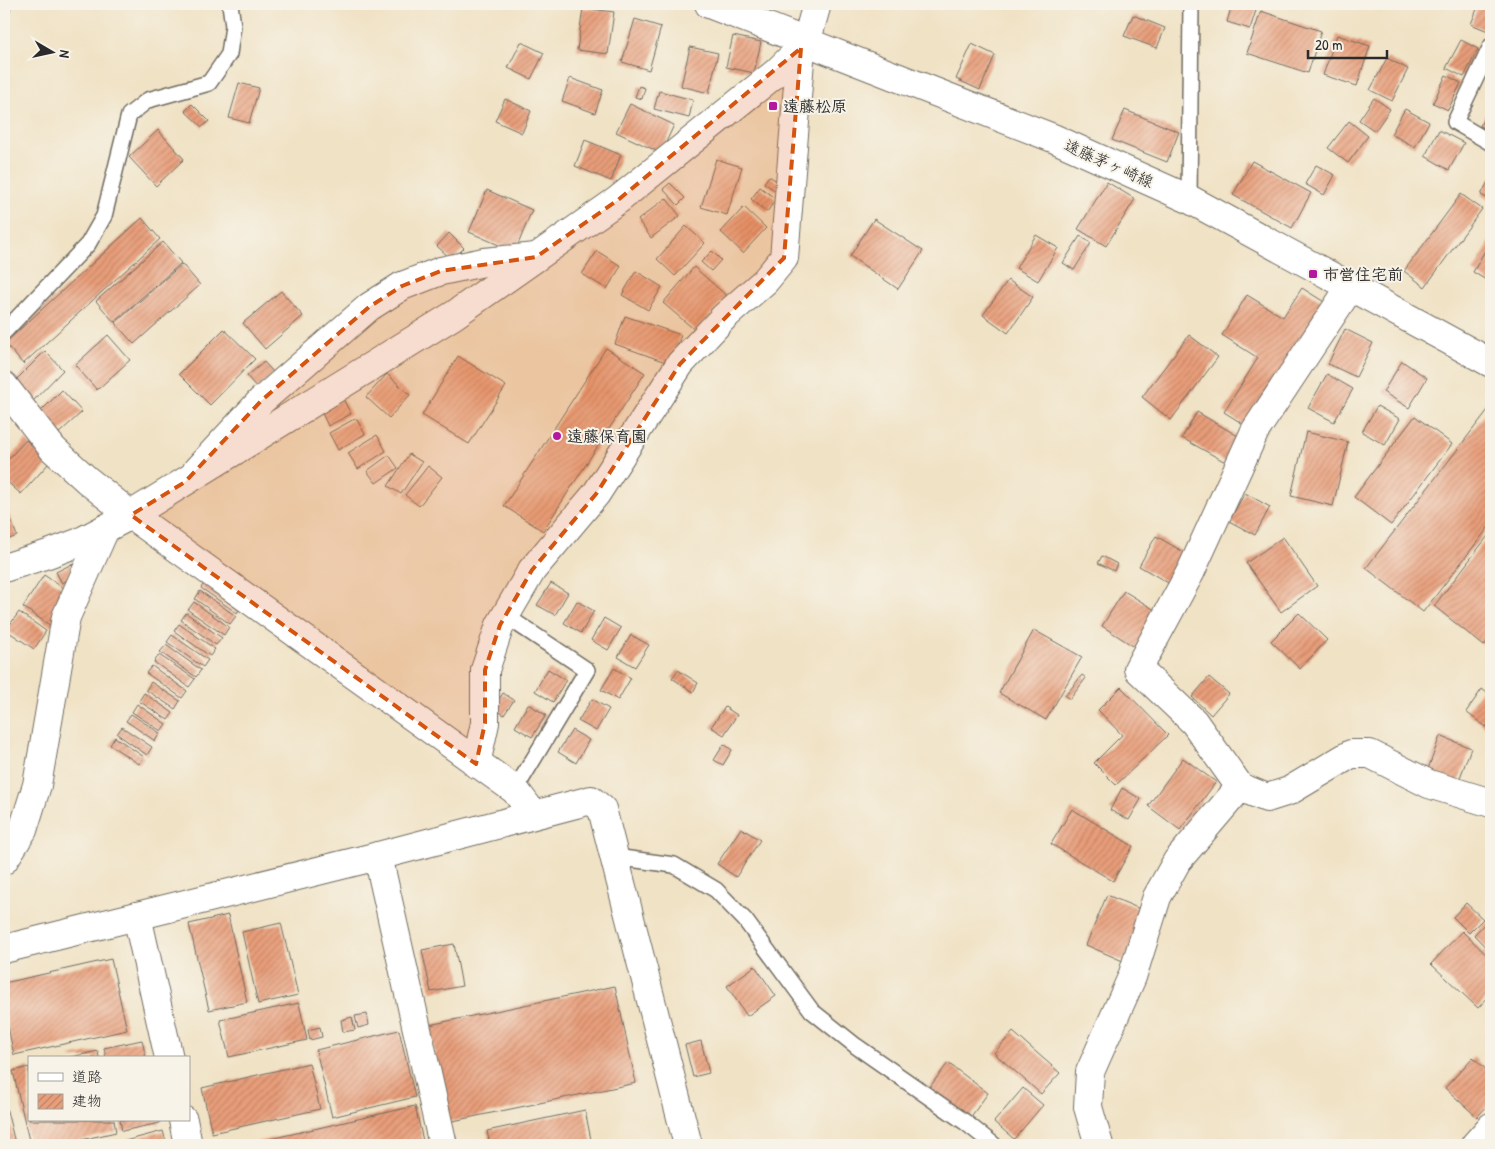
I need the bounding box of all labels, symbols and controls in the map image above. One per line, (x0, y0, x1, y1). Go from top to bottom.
north arrow (28, 28, 78, 78)
scale bar (1308, 28, 1386, 60)
text: 20 m (1315, 34, 1342, 55)
text: N (55, 49, 75, 60)
place label: 遠藤松原 (783, 95, 847, 117)
marker: 遠藤松原 (767, 100, 779, 112)
street label: 遠藤茅ヶ崎線 (1061, 133, 1157, 193)
place label: 市営住宅前 (1323, 263, 1403, 285)
marker: 市営住宅前 (1307, 268, 1319, 280)
place label: 遠藤保育園 (567, 425, 647, 447)
marker: 遠藤保育園 (551, 430, 563, 442)
legend (28, 1056, 190, 1122)
text: 道路 (72, 1066, 102, 1087)
text: 建物 (72, 1090, 102, 1111)

